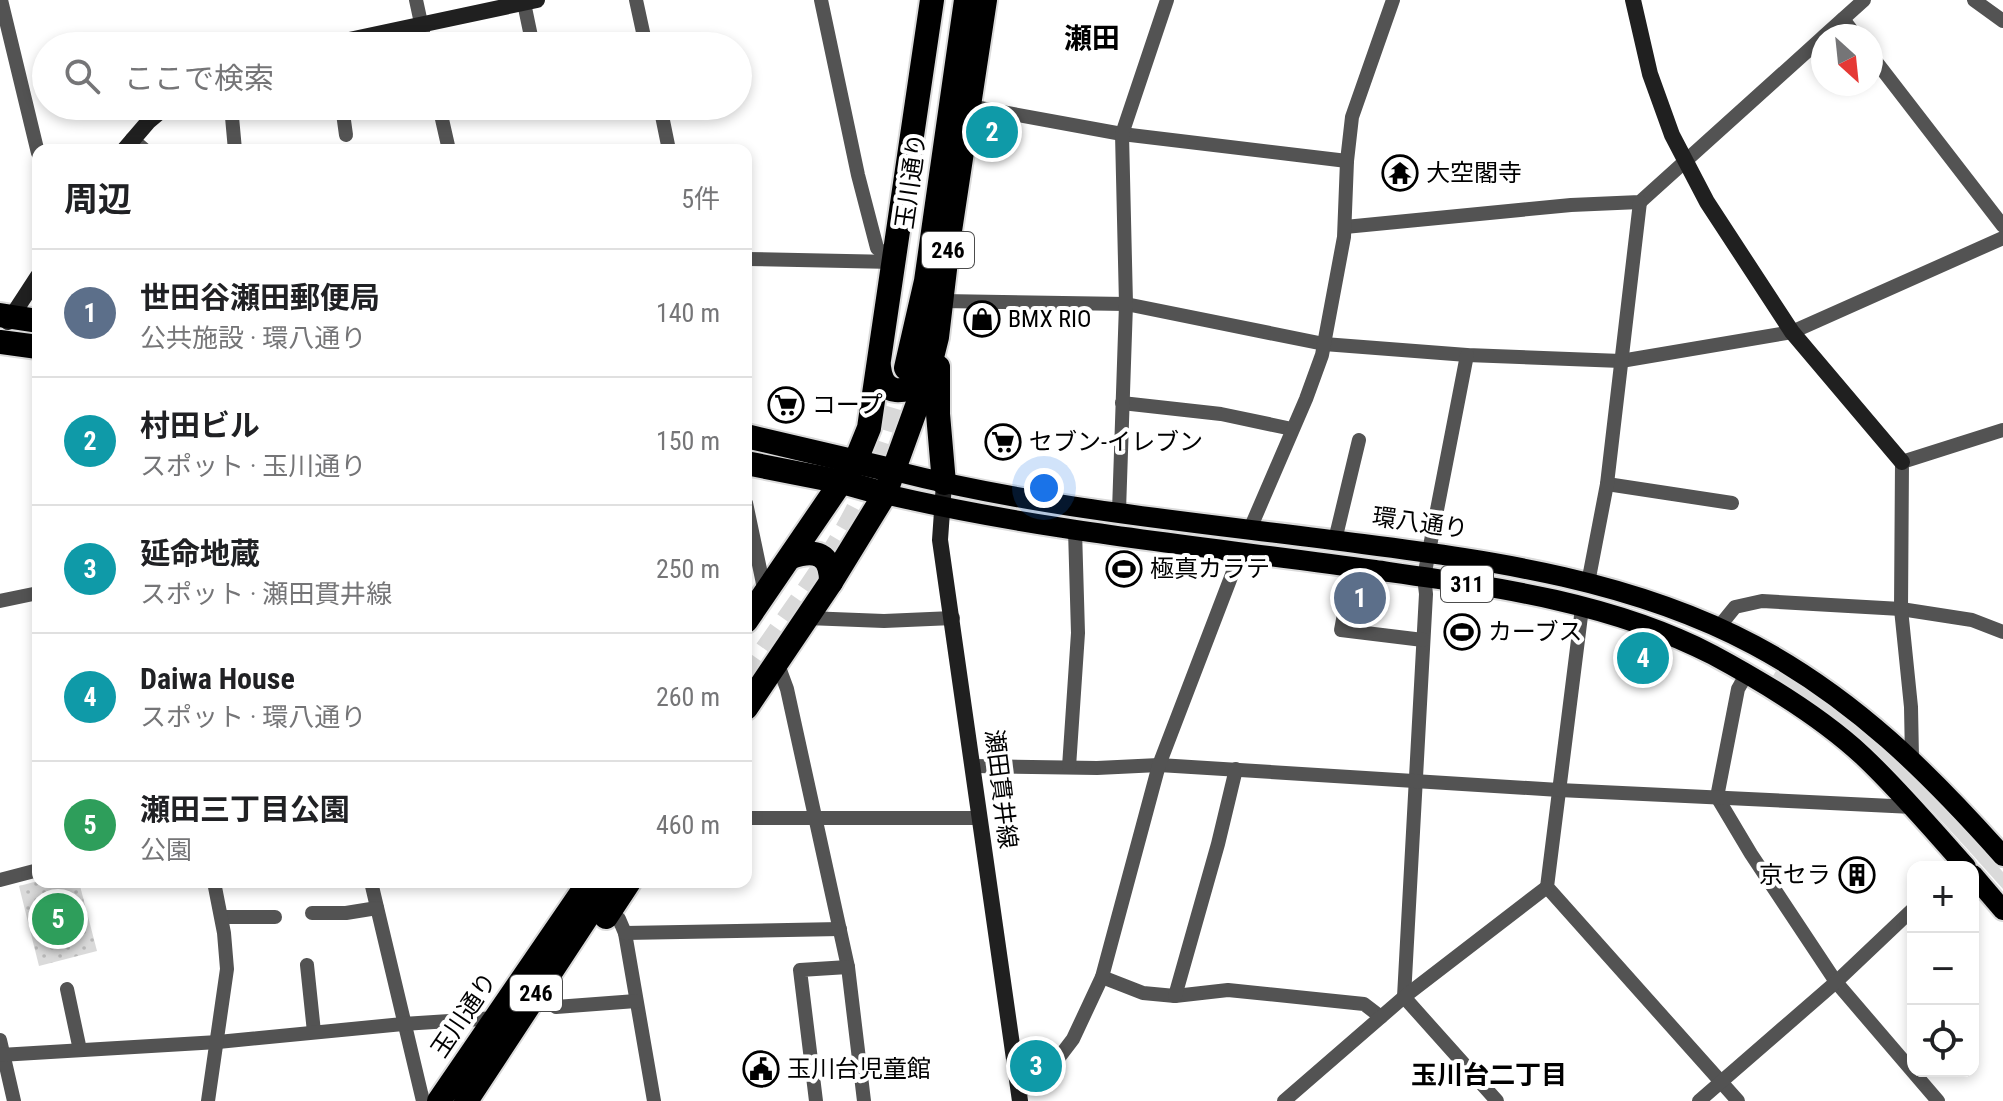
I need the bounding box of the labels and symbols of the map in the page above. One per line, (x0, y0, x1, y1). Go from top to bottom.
district label: 瀬田 (1064, 22, 1120, 55)
north arrow (1811, 24, 1883, 96)
pin: 2 (966, 102, 1018, 162)
street label: 玉川通り (890, 132, 932, 230)
temple icon: 大空閣寺 (1381, 154, 1419, 192)
place label: 大空閣寺 (1426, 159, 1522, 187)
road number: 246 (922, 232, 974, 268)
shop icon: BMX RIO (963, 300, 1001, 338)
place label: BMX RIO (1008, 305, 1091, 333)
supermarket icon: コープ (767, 386, 805, 424)
place label: コープ (812, 391, 883, 419)
supermarket icon: セブン-イレブン (984, 423, 1022, 461)
place label: セブン-イレブン (1029, 428, 1203, 456)
your location (1024, 468, 1064, 508)
street label: 環八通り (1371, 502, 1469, 544)
sports icon: 極真カラテ (1105, 550, 1143, 588)
place label: 極真カラテ (1150, 555, 1270, 583)
road number: 311 (1441, 566, 1493, 602)
pin: 1 (1334, 568, 1386, 628)
sports icon: カーブス (1443, 613, 1481, 651)
place label: カーブス (1488, 618, 1583, 646)
pin: 4 (1617, 628, 1669, 688)
street label: 瀬田貫井線 (980, 728, 1022, 850)
building icon: 京セラ (1838, 856, 1876, 894)
place label: 京セラ (1759, 861, 1831, 889)
pin: 5 (32, 889, 84, 949)
street label: 玉川通り (426, 967, 502, 1063)
road number: 246 (510, 975, 562, 1011)
pin: 3 (1010, 1036, 1062, 1096)
public building icon: 玉川台児童館 (742, 1050, 780, 1088)
place label: 玉川台児童館 (787, 1055, 931, 1083)
district label: 玉川台二丁目 (1411, 1060, 1567, 1090)

